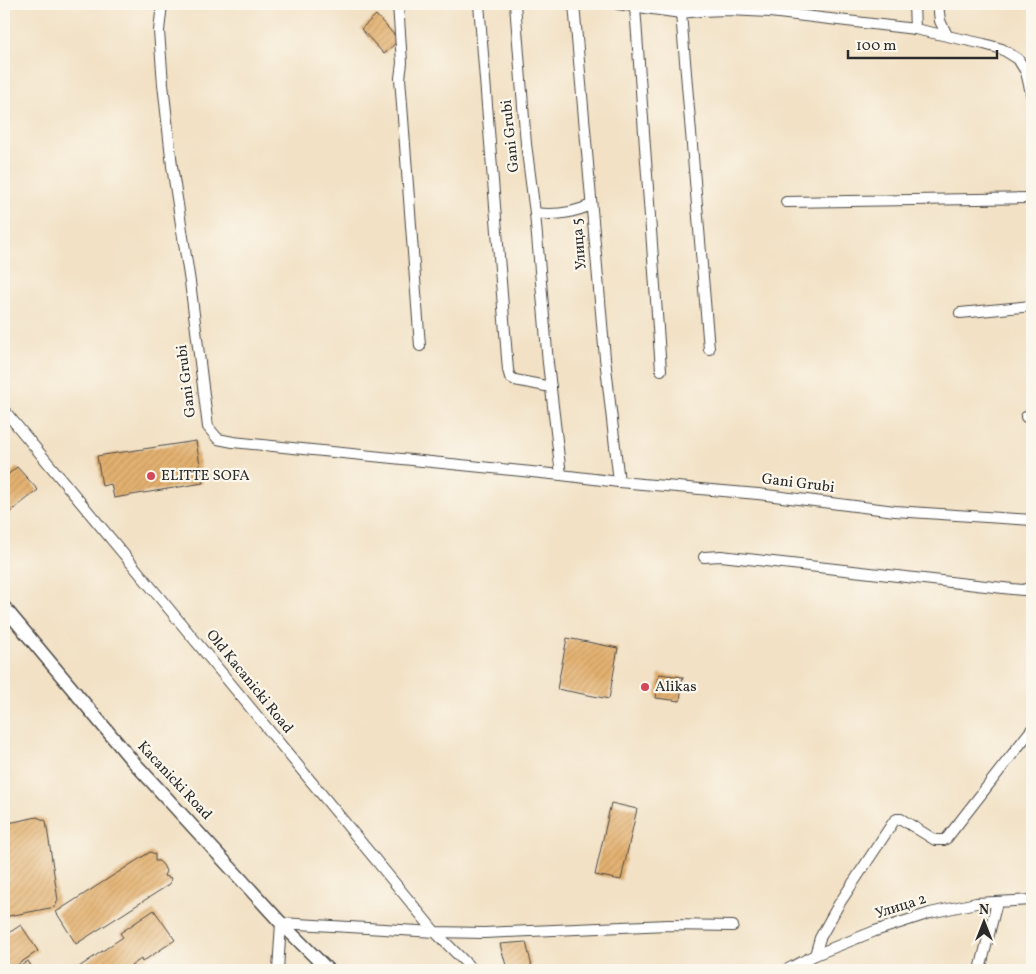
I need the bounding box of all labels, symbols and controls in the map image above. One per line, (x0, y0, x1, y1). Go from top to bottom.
scale bar (848, 28, 997, 60)
text: 100 m (856, 36, 896, 57)
street label: Gani Grubi (497, 98, 525, 174)
street label: Улица 5 (567, 217, 593, 271)
street label: Gani Grubi (172, 343, 202, 419)
place label: ELITTE SOFA (161, 466, 250, 487)
street label: Gani Grubi (760, 469, 836, 499)
marker: ELITTE SOFA (145, 470, 157, 482)
street label: Old Kacanicki Road (201, 626, 297, 738)
place label: Alikas (655, 677, 697, 698)
marker: Alikas (639, 681, 651, 693)
street label: Kacanicki Road (132, 737, 216, 825)
street label: Улица 2 (873, 889, 929, 925)
north arrow (958, 896, 1008, 946)
text: N (979, 901, 989, 920)

